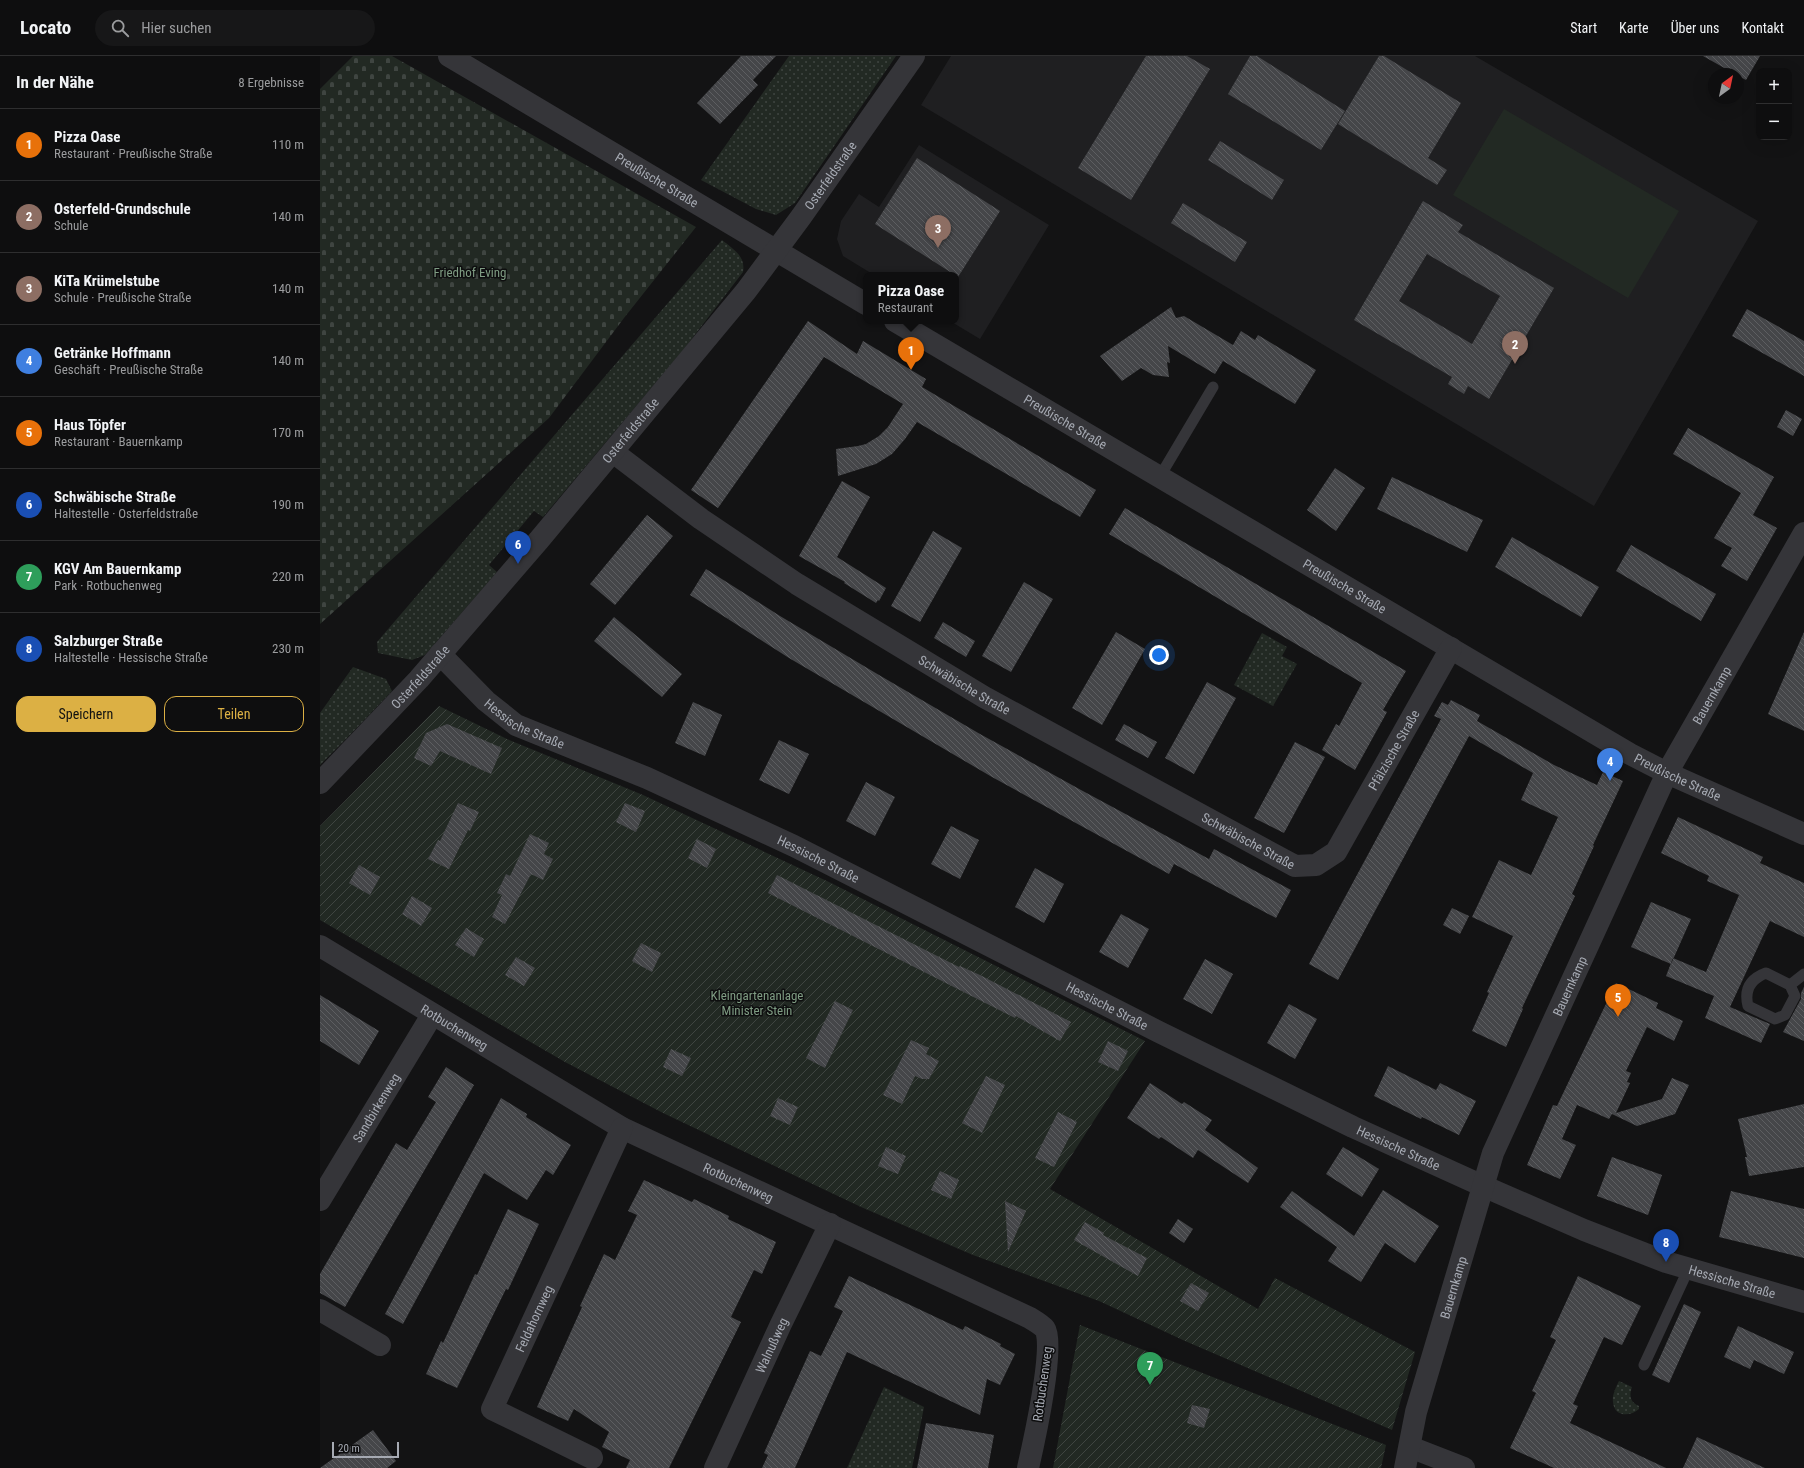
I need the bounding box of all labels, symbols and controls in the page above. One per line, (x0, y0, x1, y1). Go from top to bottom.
search box (95, 10, 375, 46)
text: Locato (20, 16, 71, 39)
icon: search (109, 17, 131, 39)
text: Hier suchen (141, 19, 212, 37)
text: Start (1570, 20, 1597, 36)
text: Karte (1619, 20, 1649, 36)
text: Über uns (1671, 20, 1719, 36)
text: Kontakt (1741, 20, 1784, 36)
north arrow (1708, 68, 1744, 104)
map controls (1756, 68, 1792, 140)
button: + (1756, 68, 1792, 104)
text: In der Nähe (16, 72, 94, 92)
text: 8 Ergebnisse (238, 75, 304, 90)
button: − (1756, 104, 1792, 140)
text: Pizza Oase (54, 128, 121, 146)
text: 1 (26, 137, 32, 152)
text: 110 m (272, 137, 304, 152)
street label: Osterfeldstraße (801, 139, 860, 213)
text: Restaurant · Preußische Straße (54, 146, 212, 161)
street label: Preußische Straße (613, 150, 701, 211)
text: Osterfeld-Grundschule (54, 200, 191, 218)
text: 2 (26, 209, 32, 224)
text: 140 m (272, 209, 304, 224)
pin: 3 (925, 215, 951, 248)
text: Schule (54, 218, 88, 233)
park label: Friedhof Eving (433, 265, 507, 280)
text: KiTa Krümelstube (54, 272, 160, 290)
popup (863, 272, 959, 324)
text: 3 (26, 281, 32, 296)
text: 140 m (272, 281, 304, 296)
text: Pizza Oase (878, 282, 944, 300)
text: Schule · Preußische Straße (54, 290, 191, 305)
text: Restaurant (878, 300, 933, 315)
pin: 2 (1502, 331, 1528, 364)
pin: 1 (898, 337, 924, 370)
text: Getränke Hoffmann (54, 344, 171, 362)
text: 4 (26, 353, 32, 368)
text: 140 m (272, 353, 304, 368)
text: Geschäft · Preußische Straße (54, 362, 203, 377)
street label: Preußische Straße (1021, 392, 1110, 452)
street label: Osterfeldstraße (599, 395, 662, 466)
text: Haus Töpfer (54, 416, 126, 434)
text: 5 (26, 425, 32, 440)
text: 170 m (272, 425, 304, 440)
text: Restaurant · Bauernkamp (54, 434, 183, 449)
text: Schwäbische Straße (54, 488, 176, 506)
text: 6 (26, 497, 32, 512)
text: 190 m (272, 497, 304, 512)
text: Haltestelle · Osterfeldstraße (54, 506, 198, 521)
pin: 6 (505, 531, 531, 564)
street label: Preußische Straße (1300, 556, 1389, 617)
text: KGV Am Bauernkamp (54, 560, 181, 578)
text: 7 (26, 569, 32, 584)
text: 220 m (272, 569, 304, 584)
text: Park · Rotbuchenweg (54, 578, 162, 593)
text: Salzburger Straße (54, 632, 163, 650)
text: 8 (26, 641, 32, 656)
text: 230 m (272, 641, 304, 656)
street label: Osterfeldstraße (388, 642, 453, 712)
your location (1149, 645, 1169, 665)
text: Haltestelle · Hessische Straße (54, 650, 208, 665)
street label: Schwäbische Straße (916, 652, 1013, 718)
street label: Bauernkamp (1689, 664, 1734, 727)
button: Speichern (16, 696, 156, 732)
button: Teilen (164, 696, 304, 732)
street label: Hessische Straße (481, 696, 567, 752)
street label: Pfälzische Straße (1365, 707, 1423, 793)
pin: 4 (1597, 748, 1623, 781)
street label: Preußische Straße (1632, 750, 1723, 804)
street label: Schwäbische Straße (1199, 810, 1297, 873)
street label: Hessische Straße (775, 832, 862, 886)
street label: Bauernkamp (1550, 954, 1590, 1019)
street label: Hessische Straße (1064, 979, 1150, 1033)
pin: 5 (1605, 984, 1631, 1017)
park label: Kleingartenanlage Minister Stein (711, 988, 803, 1018)
street label: Rotbuchenweg (418, 1002, 490, 1053)
street label: Sandbirkenweg (350, 1071, 403, 1145)
street label: Hessische Straße (1354, 1123, 1442, 1173)
street label: Rotbuchenweg (701, 1160, 776, 1205)
pin: 8 (1653, 1229, 1679, 1262)
street label: Bauernkamp (1437, 1255, 1470, 1321)
street label: Hessische Straße (1687, 1262, 1777, 1301)
street label: Feldahornweg (512, 1283, 556, 1355)
street label: Walnußweg (753, 1315, 791, 1376)
street label: Rotbuchenweg (1030, 1346, 1055, 1423)
pin: 7 (1137, 1352, 1163, 1385)
scale bar (332, 1440, 399, 1459)
text: 20 m (338, 1442, 360, 1455)

